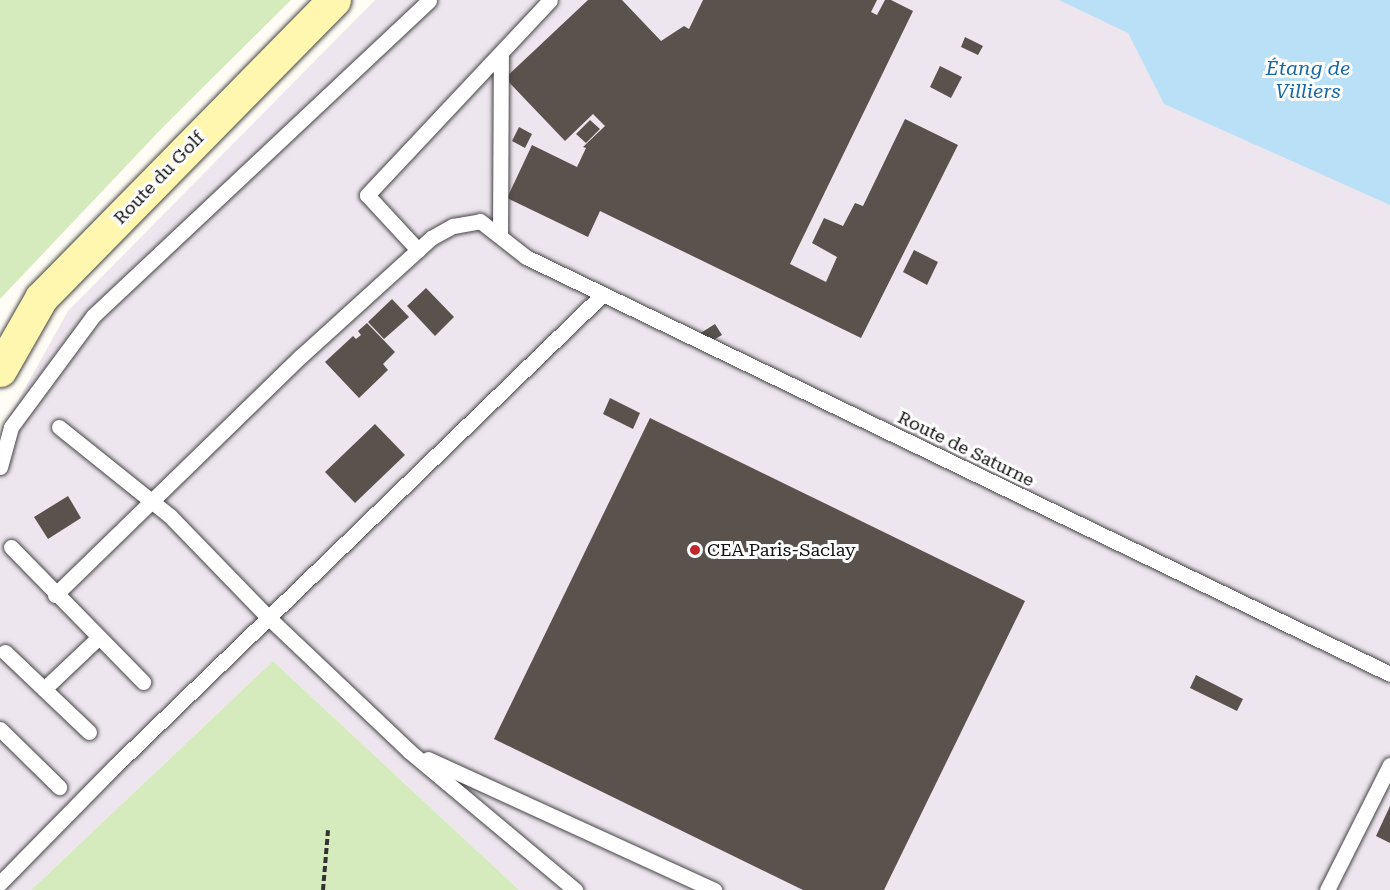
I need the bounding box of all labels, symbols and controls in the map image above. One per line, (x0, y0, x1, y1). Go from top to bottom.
water label: Étang de Villiers (1266, 57, 1350, 104)
street label: Route du Golf (109, 127, 209, 229)
street label: Route de Saturne (894, 407, 1038, 491)
place label: CEA Paris-Saclay (707, 539, 856, 561)
marker: CEA Paris-Saclay (688, 543, 702, 557)

